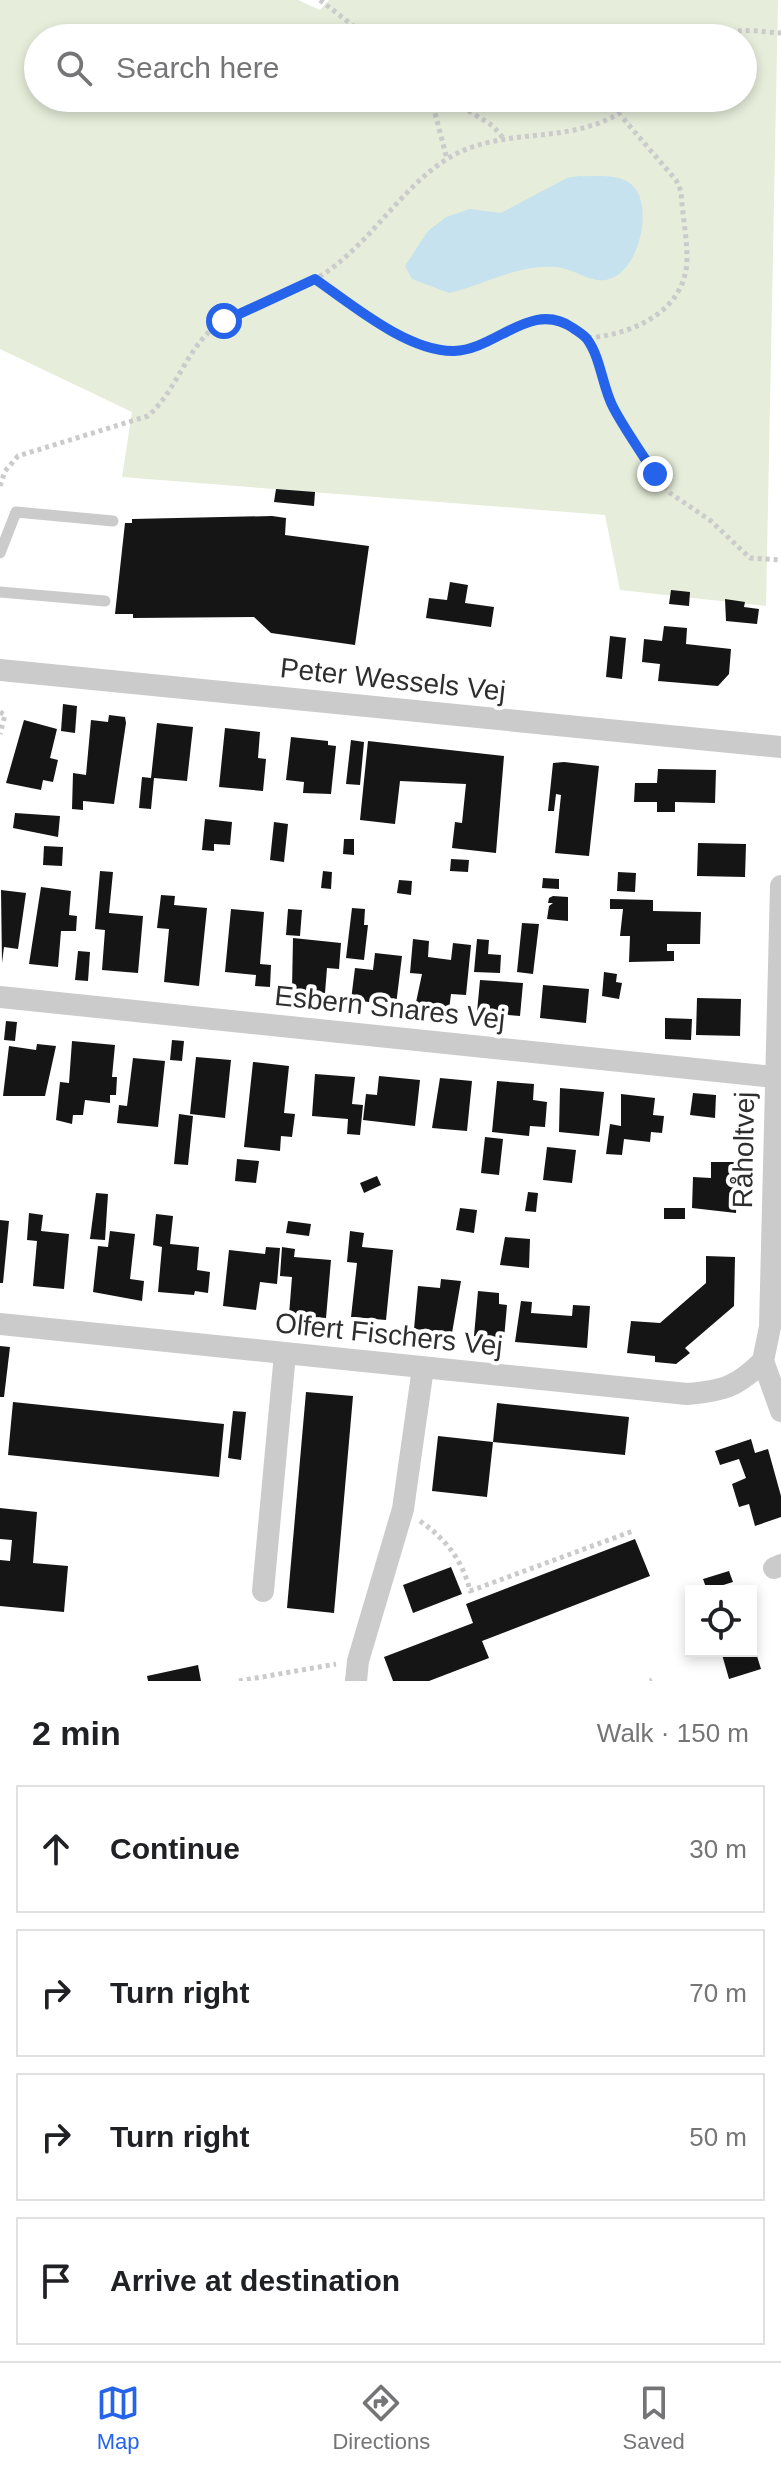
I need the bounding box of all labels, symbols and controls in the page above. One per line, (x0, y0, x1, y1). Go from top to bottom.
search box (24, 24, 757, 112)
icon: search (52, 46, 96, 90)
text: Search here (116, 51, 279, 84)
route start (206, 303, 242, 339)
route end (637, 456, 673, 492)
street label: Peter Wessels Vej (279, 652, 507, 707)
street label: Esbern Snares Vej (273, 980, 507, 1035)
street label: Råholtvej (727, 1091, 760, 1209)
street label: Olfert Fischers Vej (274, 1307, 504, 1362)
map controls (685, 1585, 757, 1657)
button: locate (685, 1585, 757, 1657)
text: 2 min (32, 1714, 121, 1752)
text: Walk · 150 m (597, 1718, 749, 1748)
icon: ahead (34, 1827, 78, 1871)
text: Continue (110, 1832, 240, 1865)
text: 30 m (689, 1834, 747, 1864)
icon: right (34, 1971, 78, 2015)
text: Turn right (110, 1976, 249, 2009)
text: 70 m (689, 1978, 747, 2008)
icon: right (34, 2115, 78, 2159)
text: Turn right (110, 2120, 249, 2153)
text: 50 m (689, 2122, 747, 2152)
icon: arrive (34, 2259, 78, 2303)
text: Arrive at destination (110, 2264, 400, 2297)
tab: Map (96, 2381, 140, 2455)
tab: Directions (332, 2381, 430, 2455)
tab: Saved (622, 2381, 685, 2455)

